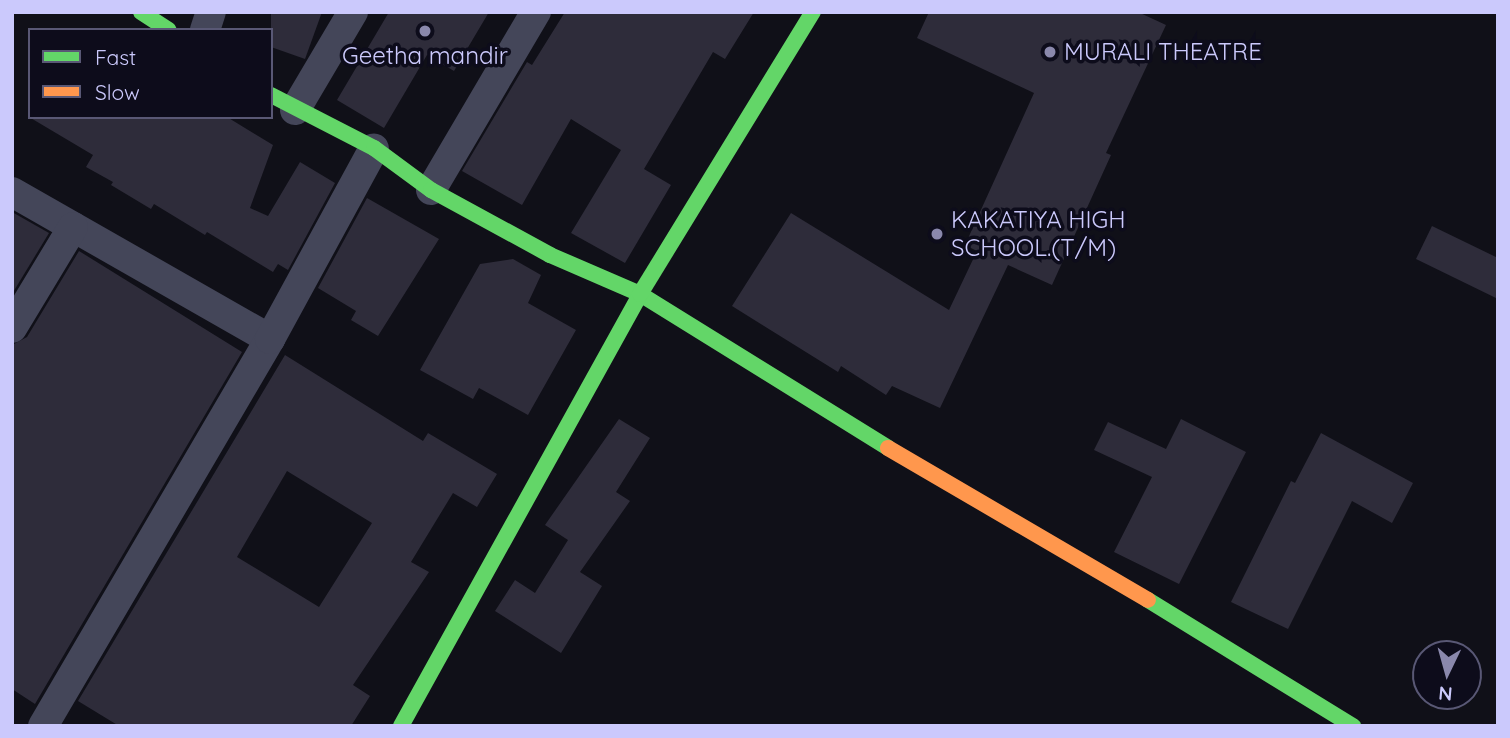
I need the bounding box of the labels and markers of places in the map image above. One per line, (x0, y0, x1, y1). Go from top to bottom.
marker: Geetha mandir (417, 23, 433, 39)
place label: MURALI THEATRE (1064, 38, 1262, 66)
place label: Geetha mandir (342, 42, 508, 70)
marker: MURALI THEATRE (1042, 44, 1058, 60)
place label: KAKATIYA HIGH SCHOOL.(T/M) (951, 206, 1125, 262)
marker: KAKATIYA HIGH SCHOOL.(T/M) (929, 226, 945, 242)

